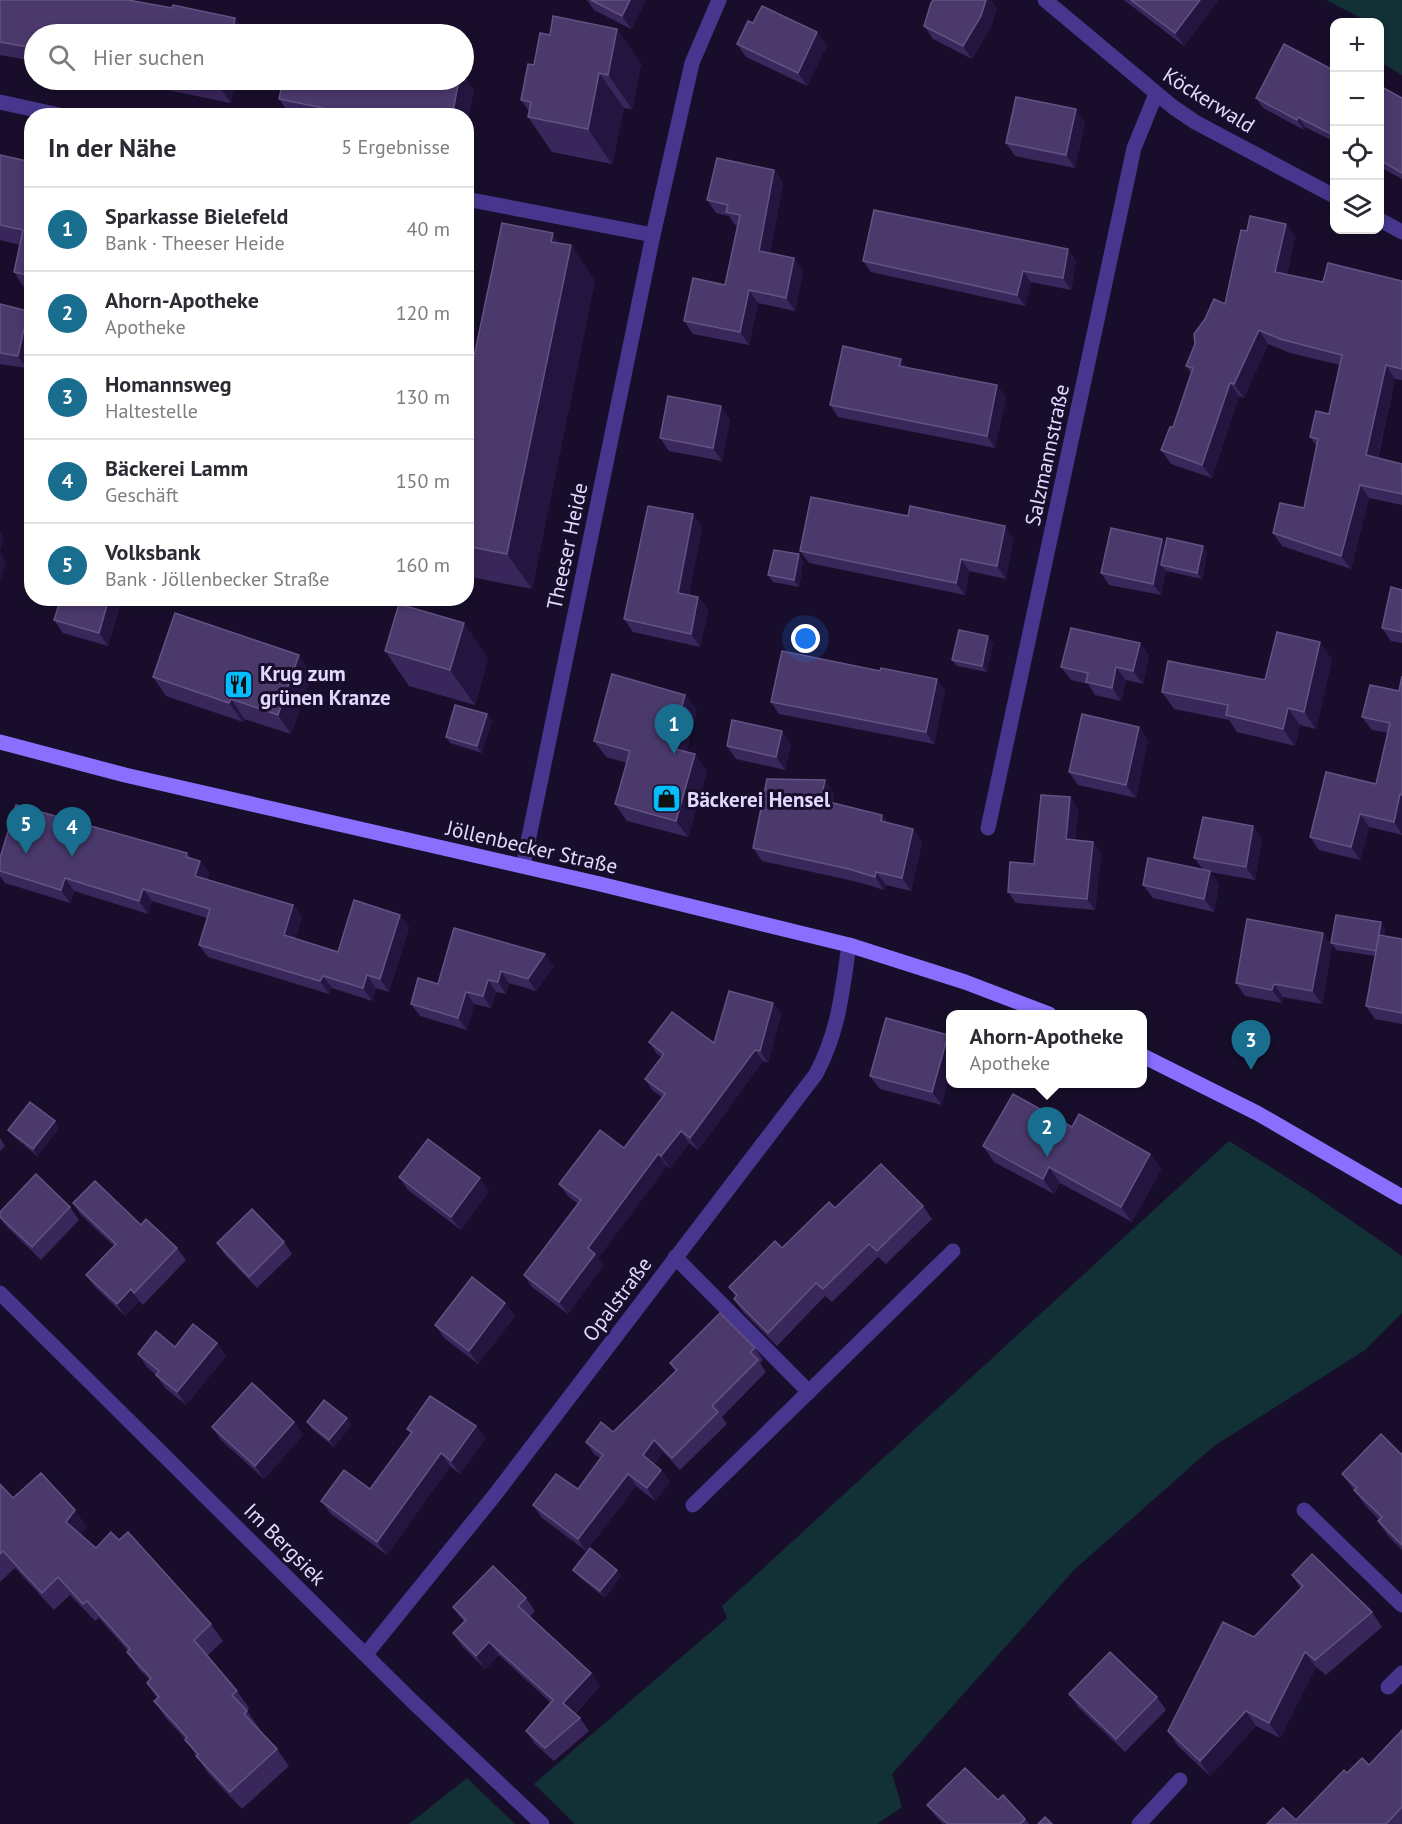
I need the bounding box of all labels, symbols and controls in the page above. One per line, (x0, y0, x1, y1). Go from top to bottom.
map controls (1330, 18, 1384, 234)
button: + (1330, 18, 1384, 72)
search box (24, 24, 474, 90)
icon: search (45, 41, 78, 74)
text: Hier suchen (93, 43, 205, 71)
street label: Köckerwald (1158, 61, 1260, 139)
button: − (1330, 72, 1384, 126)
button: locate (1330, 126, 1384, 180)
text: In der Nähe (48, 131, 176, 164)
text: 5 Ergebnisse (341, 134, 450, 160)
button: layers (1330, 180, 1384, 234)
text: Sparkasse Bielefeld (105, 202, 288, 230)
text: 1 (62, 216, 73, 242)
text: 40 m (407, 216, 450, 242)
text: Bank · Theeser Heide (105, 230, 285, 256)
text: Ahorn-Apotheke (105, 286, 259, 314)
text: 2 (62, 300, 73, 326)
text: 120 m (396, 300, 450, 326)
text: Apotheke (105, 314, 186, 340)
text: Homannsweg (105, 370, 232, 398)
street label: Salzmannstraße (1019, 382, 1075, 528)
text: 3 (62, 384, 73, 410)
text: 130 m (396, 384, 450, 410)
text: Haltestelle (105, 398, 198, 424)
text: Bäckerei Lamm (105, 454, 248, 482)
text: 4 (62, 468, 73, 494)
text: 150 m (396, 468, 450, 494)
street label: Theeser Heide (540, 480, 594, 612)
text: Geschäft (105, 482, 179, 508)
text: Volksbank (105, 538, 200, 566)
text: 5 (62, 552, 73, 578)
text: 160 m (396, 552, 450, 578)
text: Bank · Jöllenbecker Straße (105, 566, 329, 592)
your location (791, 624, 820, 653)
place label: Krug zum grünen Kranze (260, 660, 391, 711)
restaurant icon: Krug zum grünen Kranze (223, 669, 255, 701)
pin: 1 (654, 704, 694, 754)
shop icon: Bäckerei Hensel (650, 783, 682, 815)
place label: Bäckerei Hensel (687, 786, 831, 813)
pin: 5 (6, 804, 46, 854)
pin: 4 (52, 808, 92, 857)
street label: Jöllenbecker Straße (443, 814, 620, 880)
popup (946, 1010, 1147, 1088)
pin: 3 (1232, 1020, 1270, 1070)
text: Ahorn-Apotheke (970, 1022, 1123, 1050)
text: Apotheke (970, 1050, 1050, 1076)
pin: 2 (1028, 1108, 1066, 1157)
street label: Opalstraße (576, 1251, 658, 1347)
street label: Im Bergsiek (238, 1497, 332, 1591)

